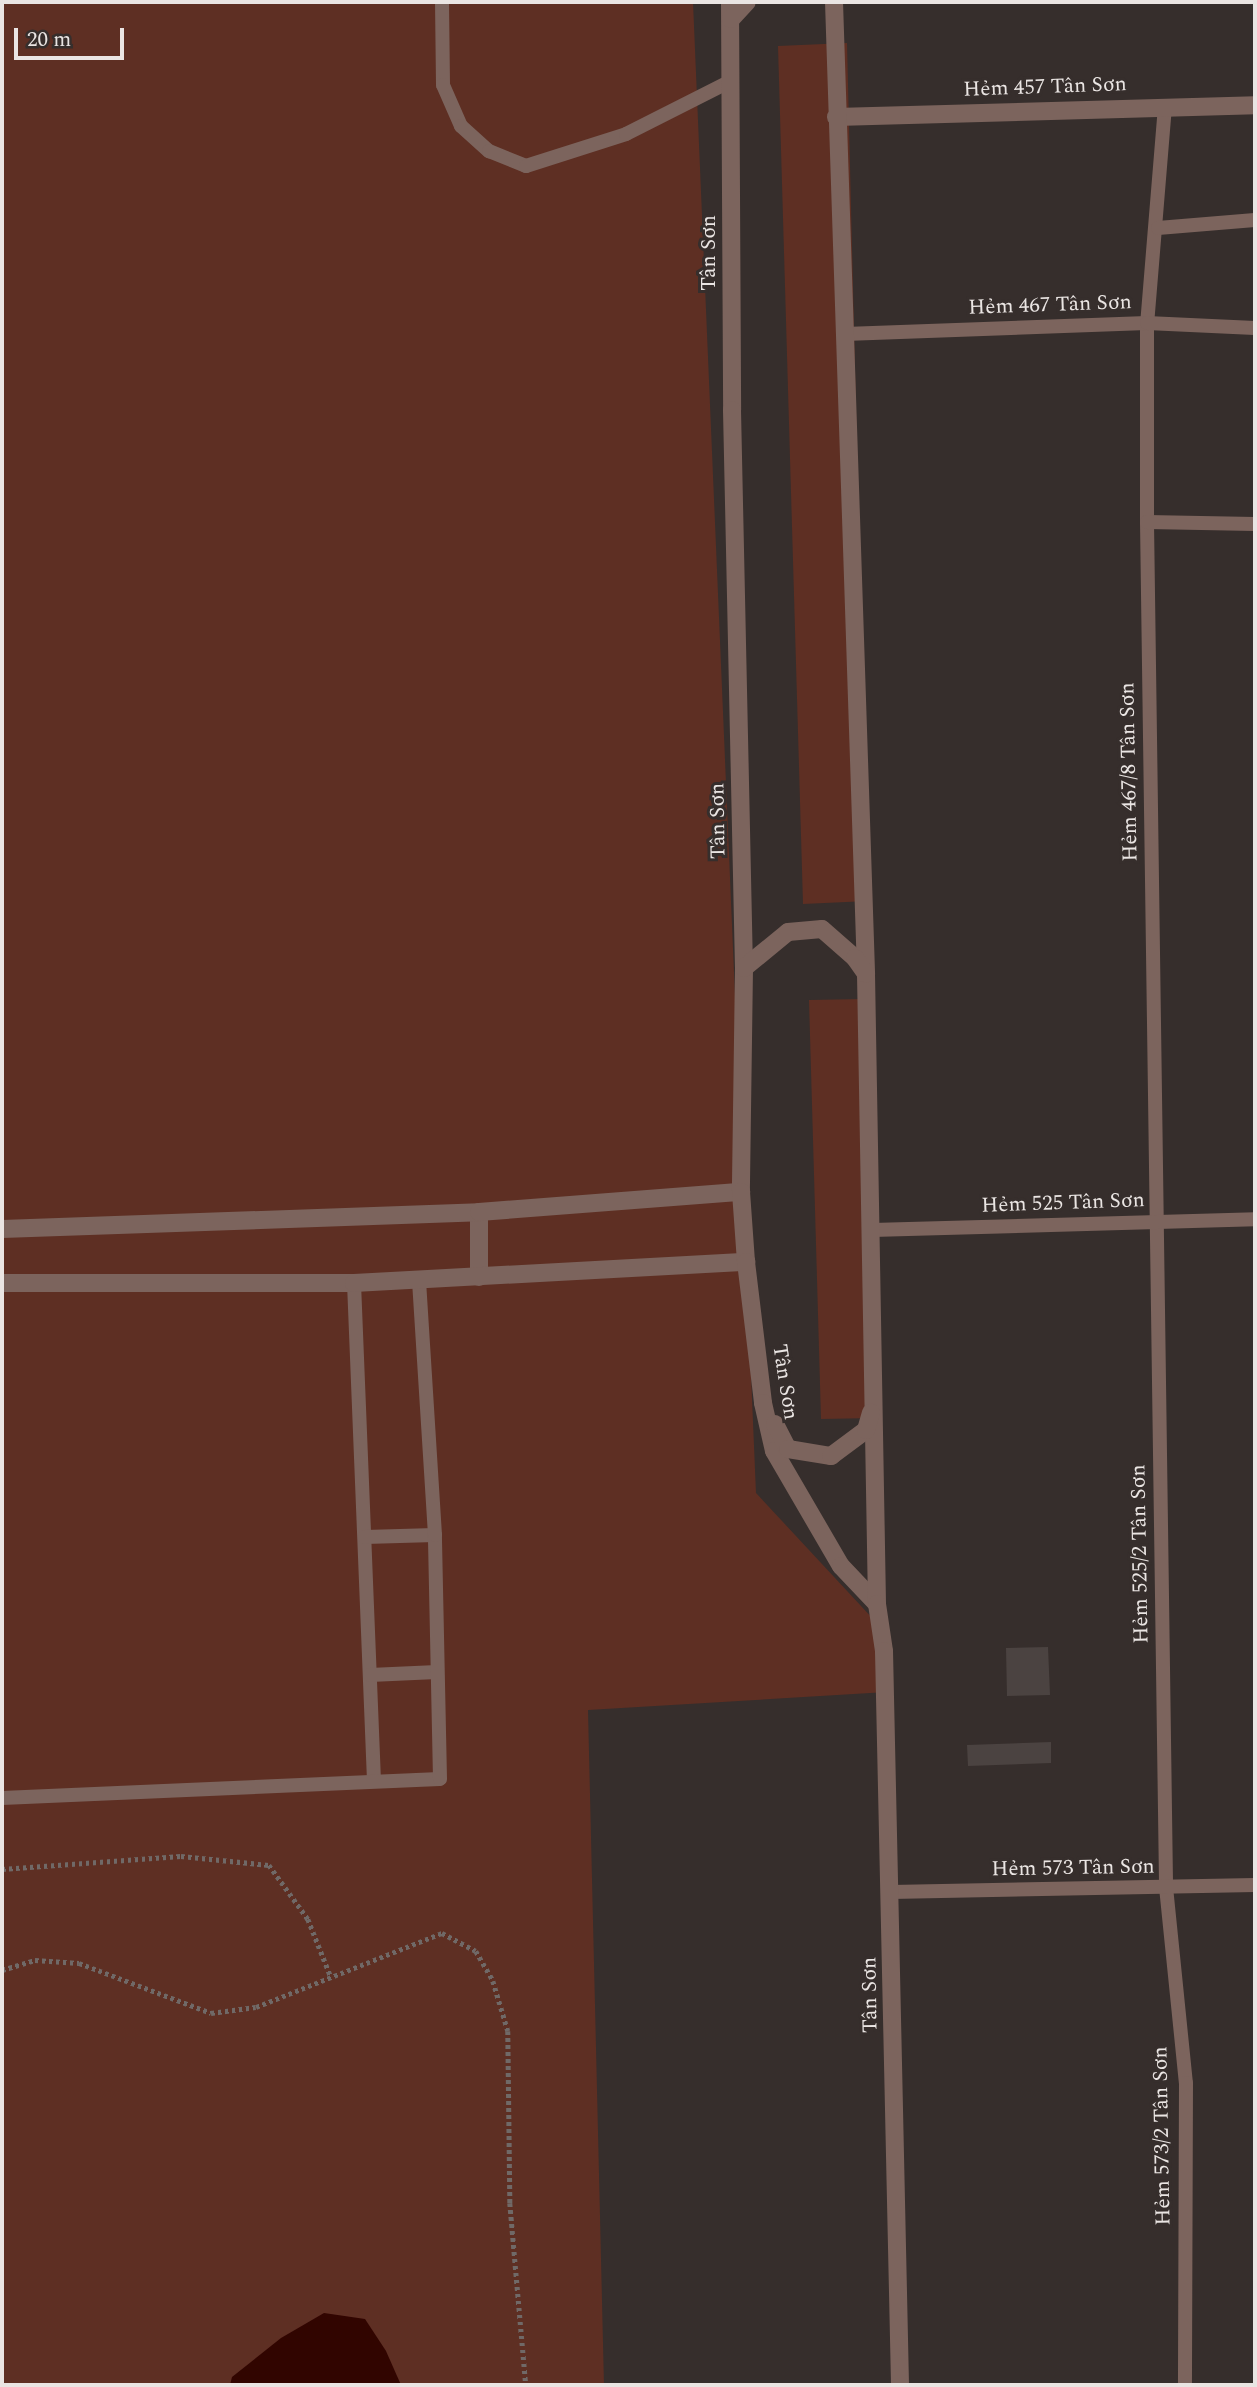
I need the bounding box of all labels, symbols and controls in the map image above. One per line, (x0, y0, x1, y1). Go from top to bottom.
scale bar (18, 14, 128, 58)
text: 20 m (27, 24, 71, 56)
street label: Hẻm 457 Tân Sơn (963, 72, 1127, 102)
street label: Tân Sơn (696, 215, 722, 291)
street label: Hẻm 467 Tân Sơn (968, 290, 1132, 320)
street label: Hẻm 467/8 Tân Sơn (1115, 682, 1143, 862)
street label: Tân Sơn (705, 783, 731, 859)
street label: Hẻm 525 Tân Sơn (981, 1188, 1145, 1218)
street label: Tân Sơn (767, 1342, 803, 1422)
street label: Hẻm 525/2 Tân Sơn (1126, 1464, 1154, 1644)
street label: Hẻm 573 Tân Sơn (991, 1854, 1155, 1882)
street label: Tân Sơn (857, 1957, 883, 2033)
street label: Hẻm 573/2 Tân Sơn (1148, 2046, 1176, 2226)

